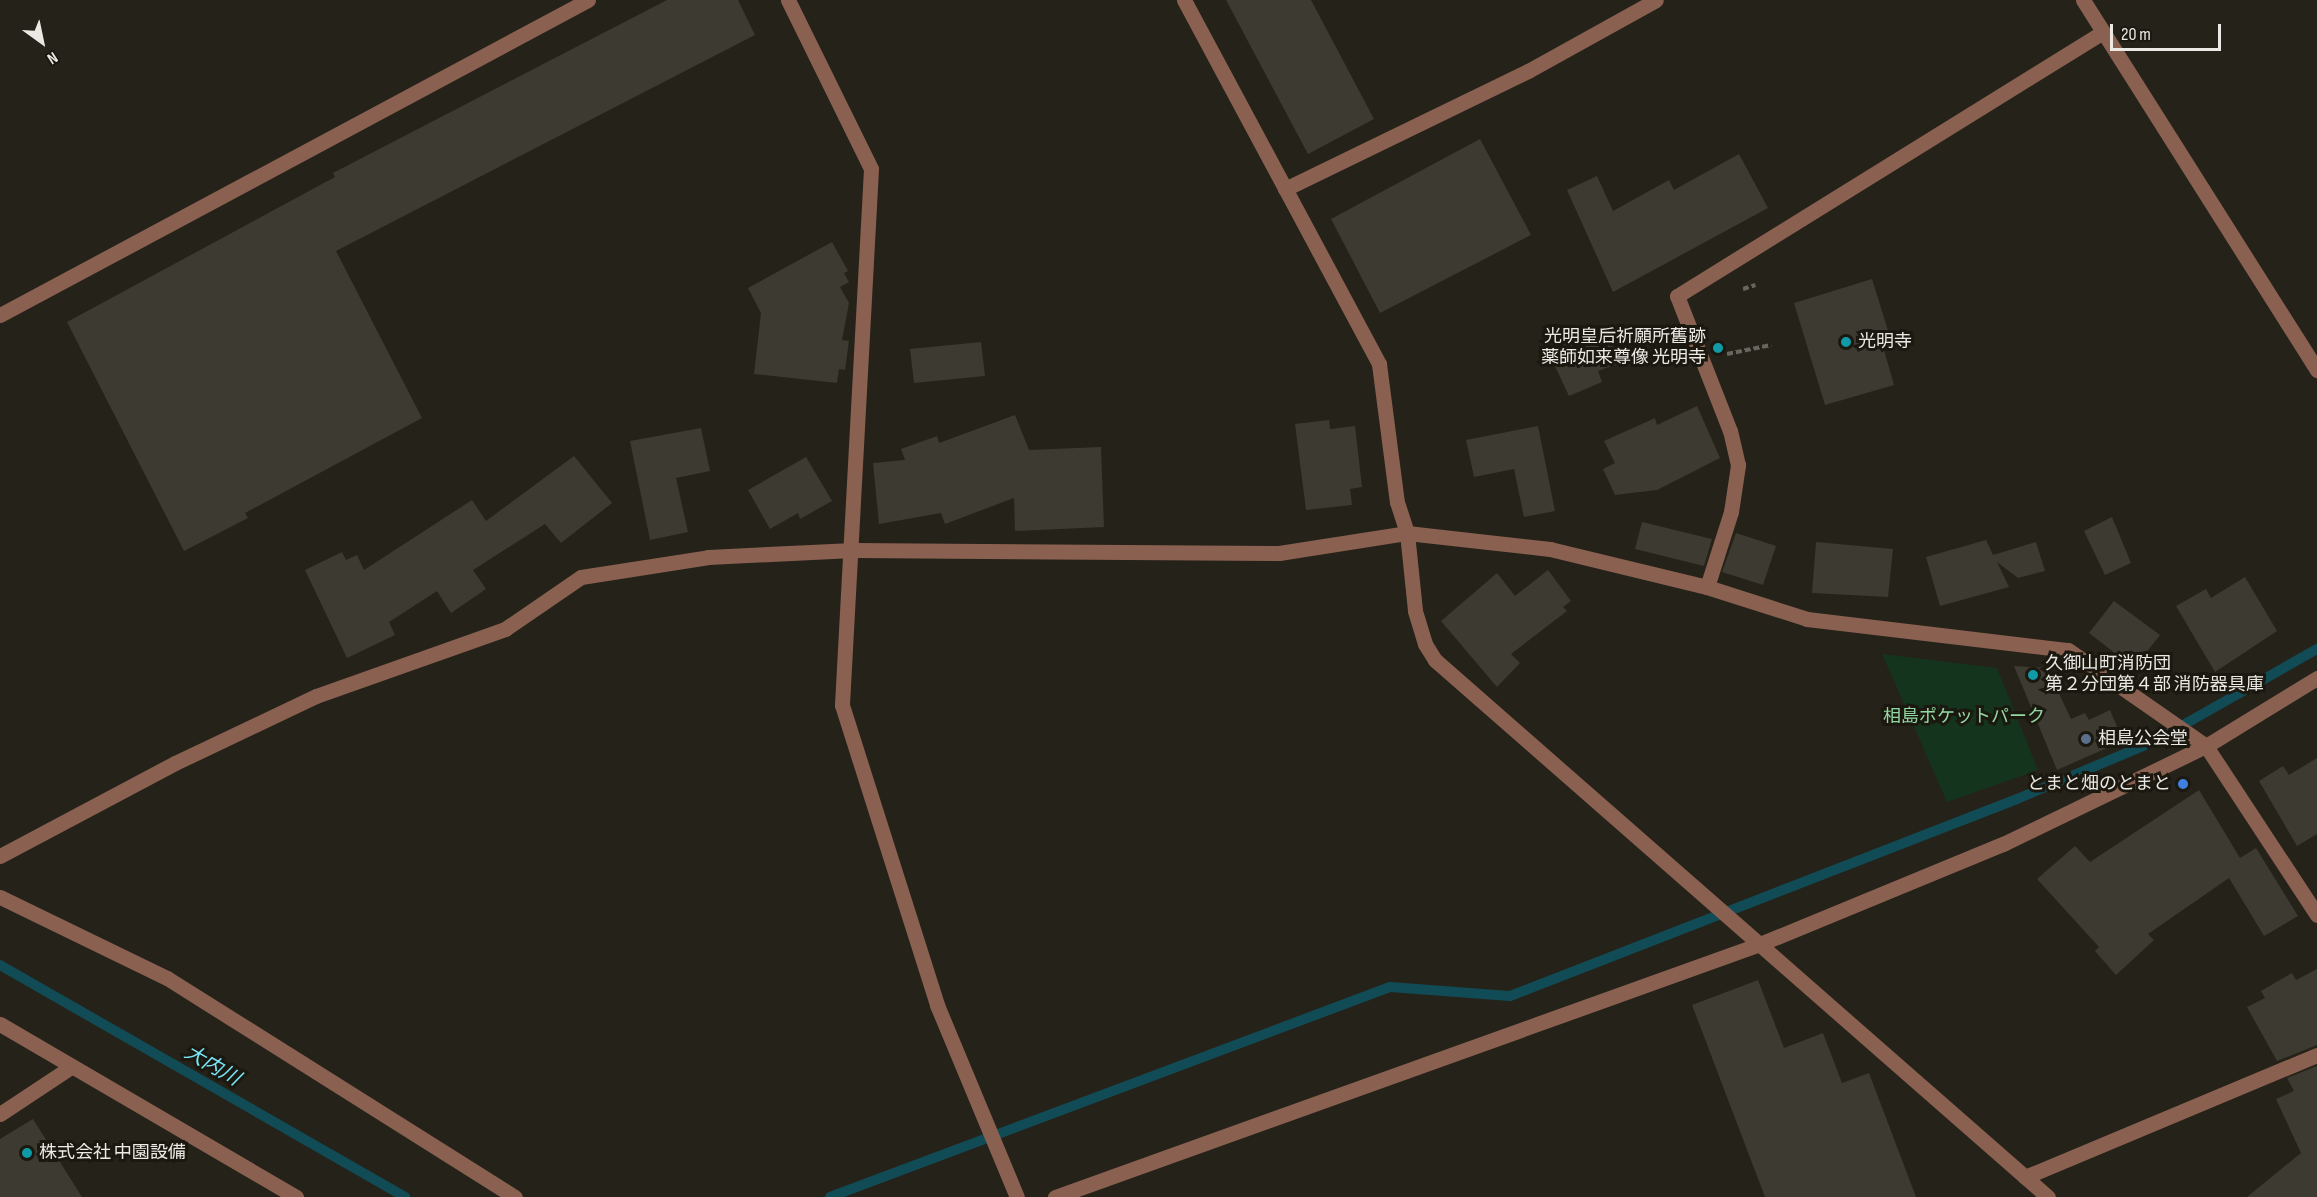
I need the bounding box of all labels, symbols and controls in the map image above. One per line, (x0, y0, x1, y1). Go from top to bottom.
north arrow (12, 12, 72, 72)
scale bar (2113, 12, 2224, 50)
text: 20 m (2121, 24, 2151, 45)
text: N (43, 47, 61, 68)
place label: 光明皇后祈願所舊跡 薬師如来尊像 光明寺 (1541, 327, 1706, 370)
place label: 光明寺 (1858, 331, 1912, 353)
marker: 光明寺 (1839, 335, 1853, 349)
marker: 光明皇后祈願所舊跡 薬師如来尊像 光明寺 (1711, 341, 1725, 355)
place label: 久御山町消防団 第２分団第４部 消防器具庫 (2045, 654, 2264, 696)
marker: 久御山町消防団 第２分団第４部 消防器具庫 (2026, 668, 2040, 682)
park label: 相島ポケットパーク (1883, 706, 2045, 728)
place label: 相島公会堂 (2098, 728, 2188, 750)
marker: 相島公会堂 (2079, 732, 2093, 746)
place label: とまと畑のとまと (2027, 773, 2171, 795)
marker: とまと畑のとまと (2176, 777, 2190, 791)
water label: 大内川 (180, 1041, 244, 1091)
place label: 株式会社 中園設備 (39, 1142, 186, 1164)
marker: 株式会社 中園設備 (20, 1146, 34, 1160)

